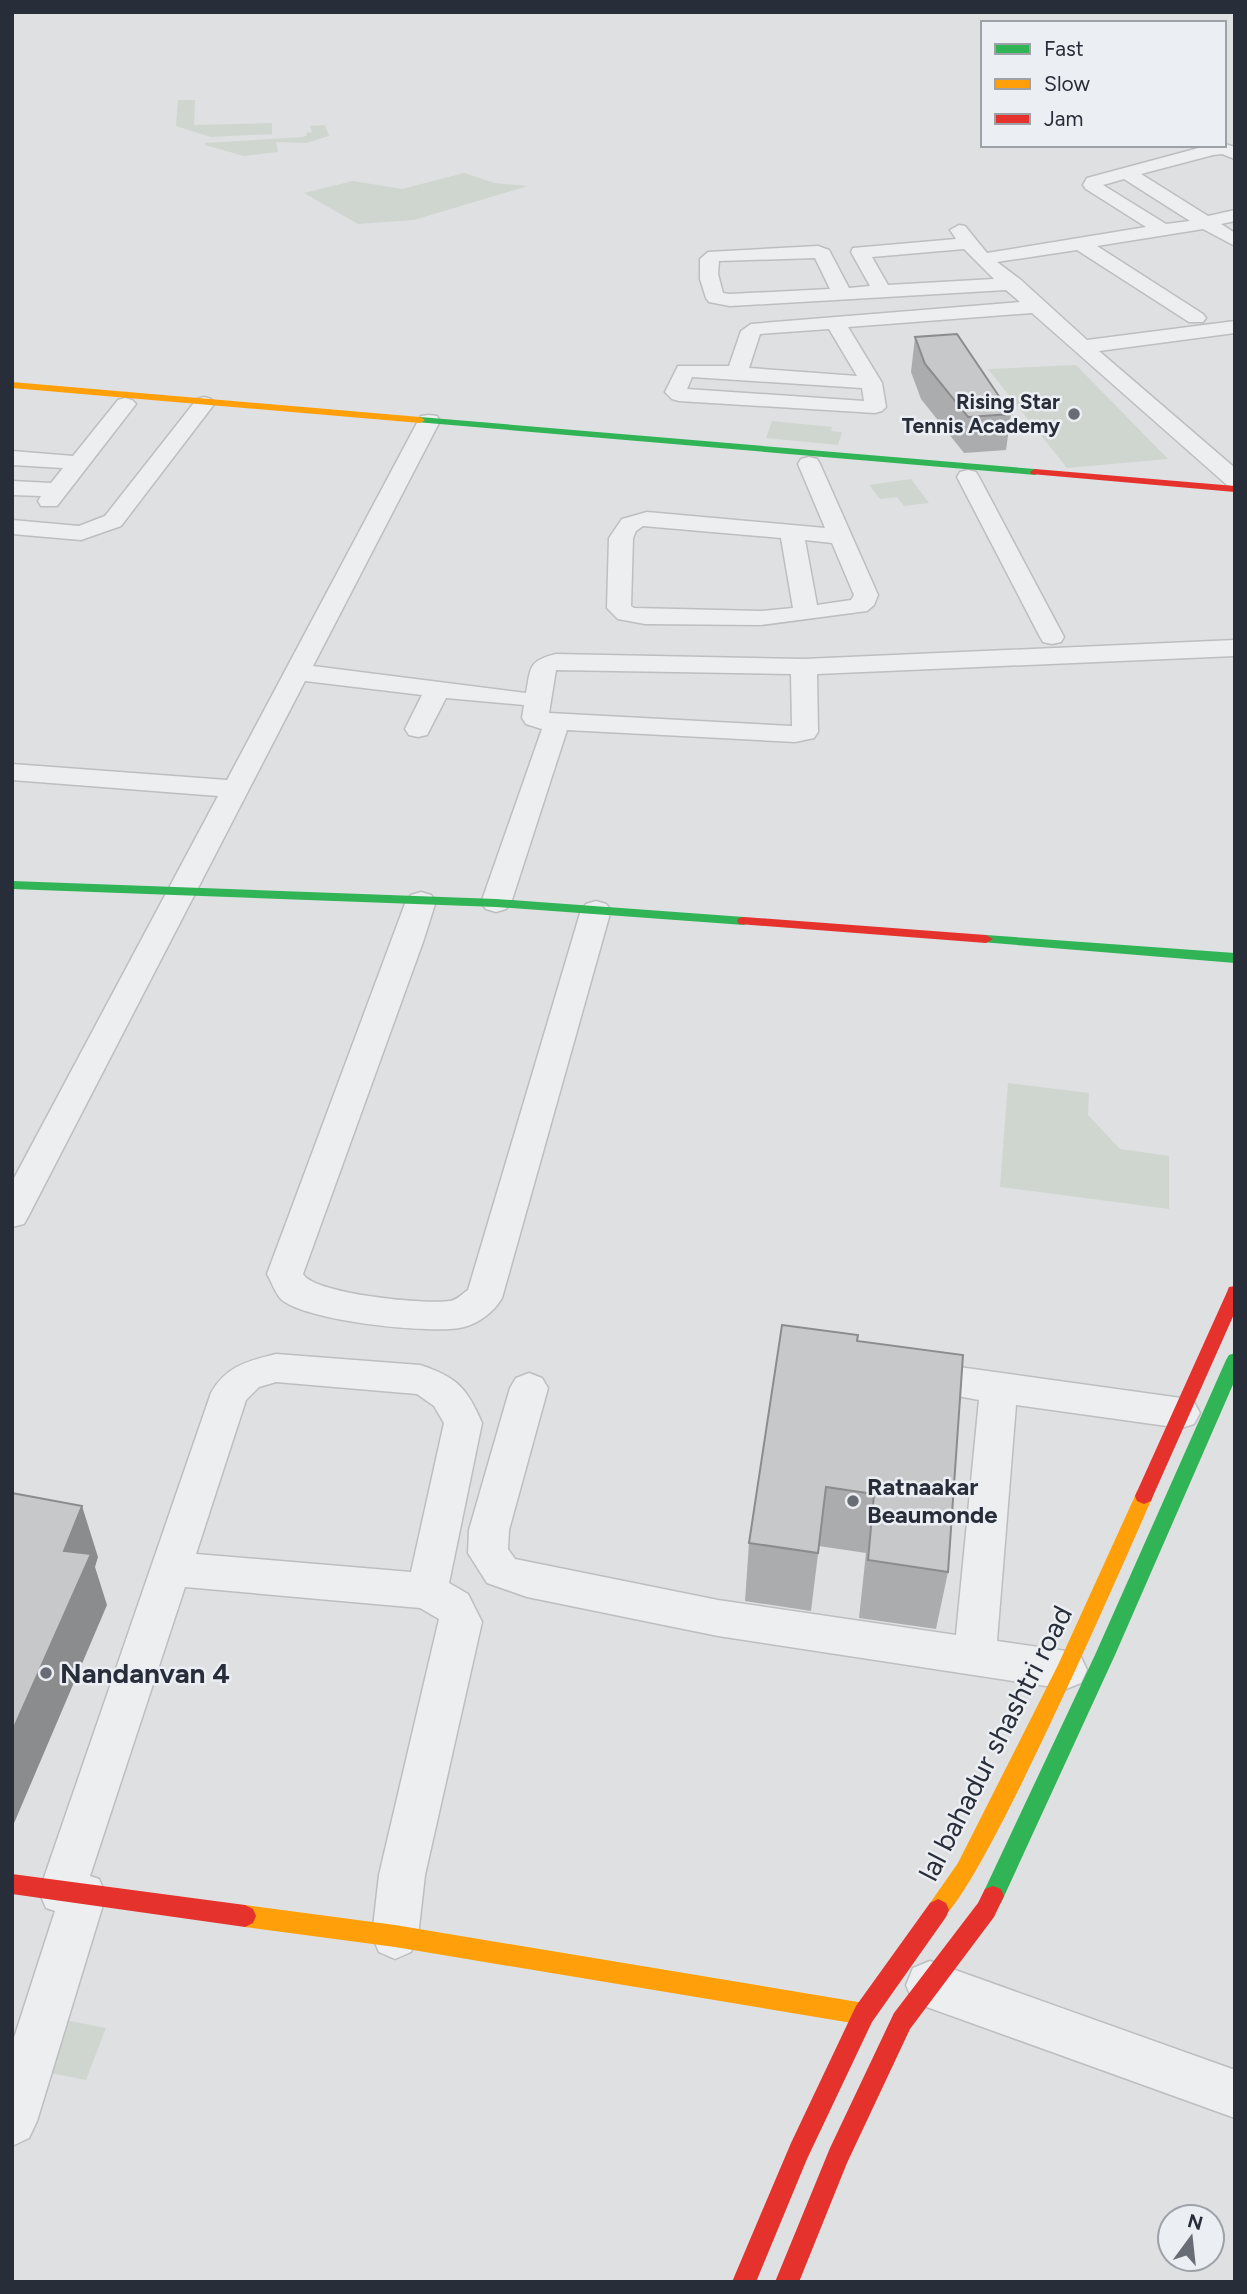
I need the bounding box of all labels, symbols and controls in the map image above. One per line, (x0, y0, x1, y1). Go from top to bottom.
legend (981, 21, 1226, 147)
text: Fast (1044, 36, 1084, 61)
text: Slow (1044, 71, 1090, 96)
text: Jam (1044, 106, 1083, 131)
place label: Rising Star Tennis Academy (902, 389, 1061, 438)
marker: Rising Star Tennis Academy (1066, 406, 1082, 422)
place label: Ratnaakar Beaumonde (867, 1472, 998, 1529)
marker: Ratnaakar Beaumonde (845, 1493, 861, 1509)
street label: lal bahadur shashtri road (911, 1600, 1079, 1886)
place label: Nandanvan 4 (60, 1656, 230, 1690)
marker: Nandanvan 4 (38, 1665, 54, 1681)
north arrow (1156, 2203, 1226, 2273)
text: N (1185, 2209, 1205, 2235)

